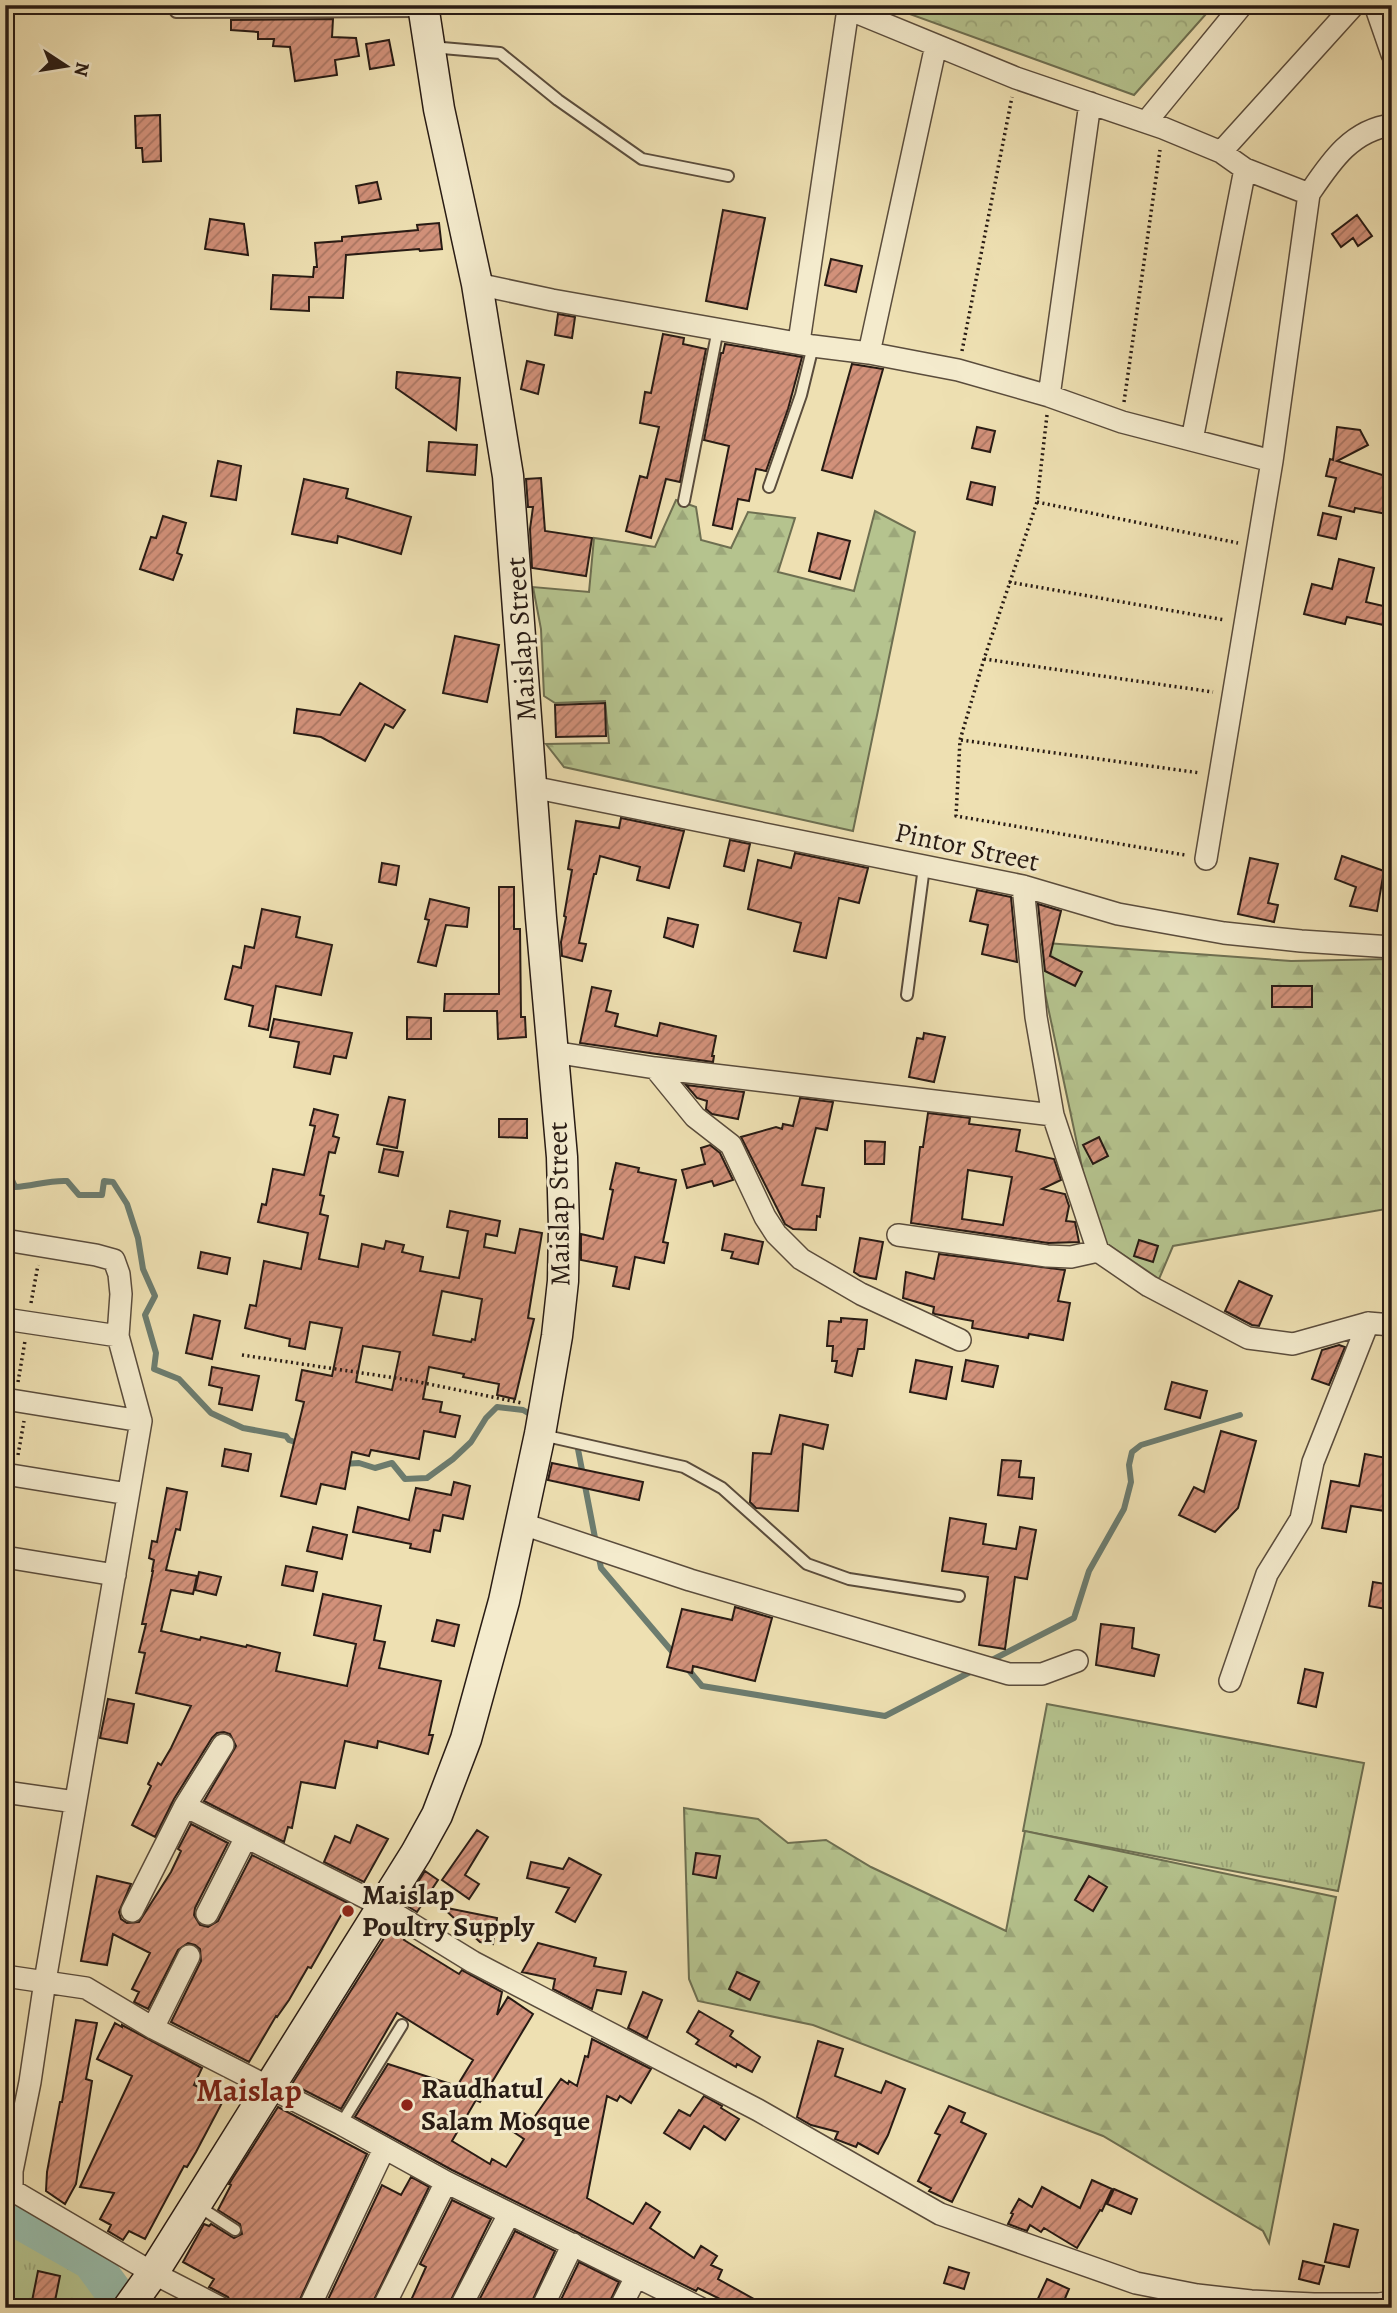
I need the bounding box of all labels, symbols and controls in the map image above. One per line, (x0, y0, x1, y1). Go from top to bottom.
north arrow (32, 32, 102, 102)
text: N (67, 60, 96, 79)
street label: Maislap Street (496, 556, 546, 722)
street label: Pintor Street (891, 813, 1043, 881)
street label: Maislap Street (539, 1121, 579, 1287)
place label: Maislap Poultry Supply (362, 1876, 535, 1946)
marker: Maislap Poultry Supply (340, 1903, 356, 1919)
district label: Maislap (196, 2068, 302, 2112)
place label: Raudhatul Salam Mosque (421, 2070, 590, 2140)
marker: Raudhatul Salam Mosque (399, 2097, 415, 2113)

